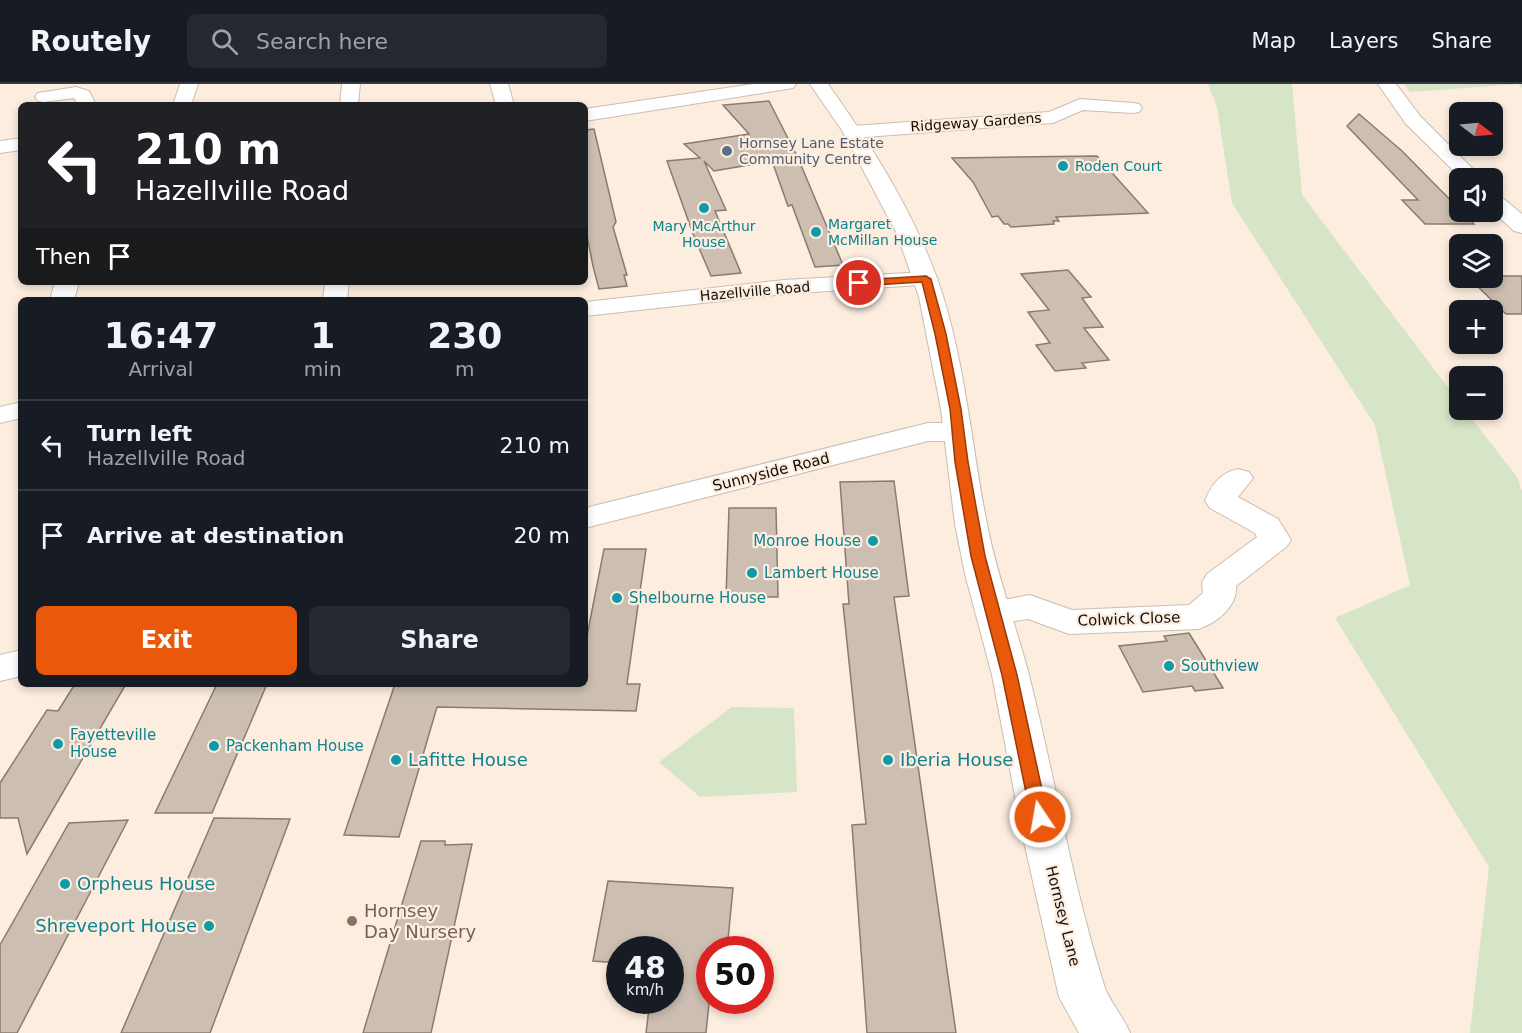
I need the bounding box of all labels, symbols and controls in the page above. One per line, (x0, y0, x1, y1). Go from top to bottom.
search box (187, 14, 607, 68)
text: Routely (30, 25, 151, 58)
icon: search (208, 25, 241, 58)
text: Search here (256, 29, 388, 54)
text: Map (1252, 29, 1296, 53)
text: Layers (1329, 29, 1398, 53)
text: Share (1431, 29, 1492, 53)
north arrow (1449, 102, 1503, 156)
map controls (1449, 102, 1503, 420)
street label: Ridgeway Gardens (910, 109, 1042, 135)
text: 210 m (135, 125, 281, 174)
icon: left (36, 126, 114, 204)
place label: Hornsey Lane Estate Community Centre (739, 135, 884, 167)
marker: Hornsey Lane Estate Community Centre (720, 144, 734, 158)
place label: Roden Court (1075, 158, 1162, 174)
marker: Roden Court (1056, 159, 1070, 173)
button: sound (1449, 168, 1503, 222)
text: Hazellville Road (135, 175, 349, 206)
marker: Mary McArthur House (697, 201, 711, 215)
place label: Margaret McMillan House (828, 216, 937, 248)
place label: Mary McArthur House (652, 218, 756, 250)
marker: Margaret McMillan House (809, 225, 823, 239)
button: layers (1449, 234, 1503, 288)
icon: arrive (103, 240, 136, 273)
text: Then (36, 244, 91, 269)
pin (833, 257, 884, 308)
icon: arrive (842, 266, 875, 299)
street label: Hazellville Road (699, 278, 811, 304)
button: + (1449, 300, 1503, 354)
text: 16:47 (104, 315, 218, 356)
text: 1 (310, 315, 335, 356)
text: 230 (427, 315, 502, 356)
text: Arrival (128, 357, 193, 381)
text: min (304, 357, 342, 381)
text: m (455, 357, 475, 381)
button: − (1449, 366, 1503, 420)
text: Turn left (87, 421, 192, 446)
icon: left (36, 429, 69, 462)
text: 210 m (500, 433, 570, 458)
text: Hazellville Road (87, 446, 246, 470)
street label: Sunnyside Road (711, 449, 831, 495)
icon: arrive (36, 519, 69, 552)
text: Arrive at destination (87, 523, 344, 548)
text: 20 m (514, 523, 570, 548)
place label: Monroe House (753, 532, 861, 550)
marker: Monroe House (866, 534, 880, 548)
place label: Lambert House (764, 564, 879, 582)
marker: Lambert House (745, 566, 759, 580)
place label: Shelbourne House (629, 589, 766, 607)
marker: Shelbourne House (610, 591, 624, 605)
button: Exit (36, 606, 297, 675)
button: Share (309, 606, 570, 675)
street label: Colwick Close (1077, 608, 1181, 630)
place label: Southview (1181, 657, 1259, 675)
marker: Southview (1162, 659, 1176, 673)
place label: Fayetteville House (70, 726, 156, 761)
marker: Fayetteville House (51, 737, 65, 751)
place label: Packenham House (226, 737, 364, 755)
marker: Packenham House (207, 739, 221, 753)
place label: Lafitte House (408, 749, 528, 770)
place label: Iberia House (900, 749, 1013, 770)
marker: Lafitte House (389, 753, 403, 767)
marker: Iberia House (881, 753, 895, 767)
position arrow (1008, 785, 1072, 849)
street label: Hornsey Lane (1042, 864, 1084, 968)
place label: Orpheus House (77, 873, 215, 894)
marker: Orpheus House (58, 877, 72, 891)
place label: Hornsey Day Nursery (364, 900, 476, 942)
marker: Hornsey Day Nursery (345, 914, 359, 928)
place label: Shreveport House (35, 915, 197, 936)
marker: Shreveport House (202, 919, 216, 933)
speed limit sign: 50 (696, 936, 774, 1014)
text: 48 (624, 950, 666, 985)
text: km/h (626, 981, 664, 999)

